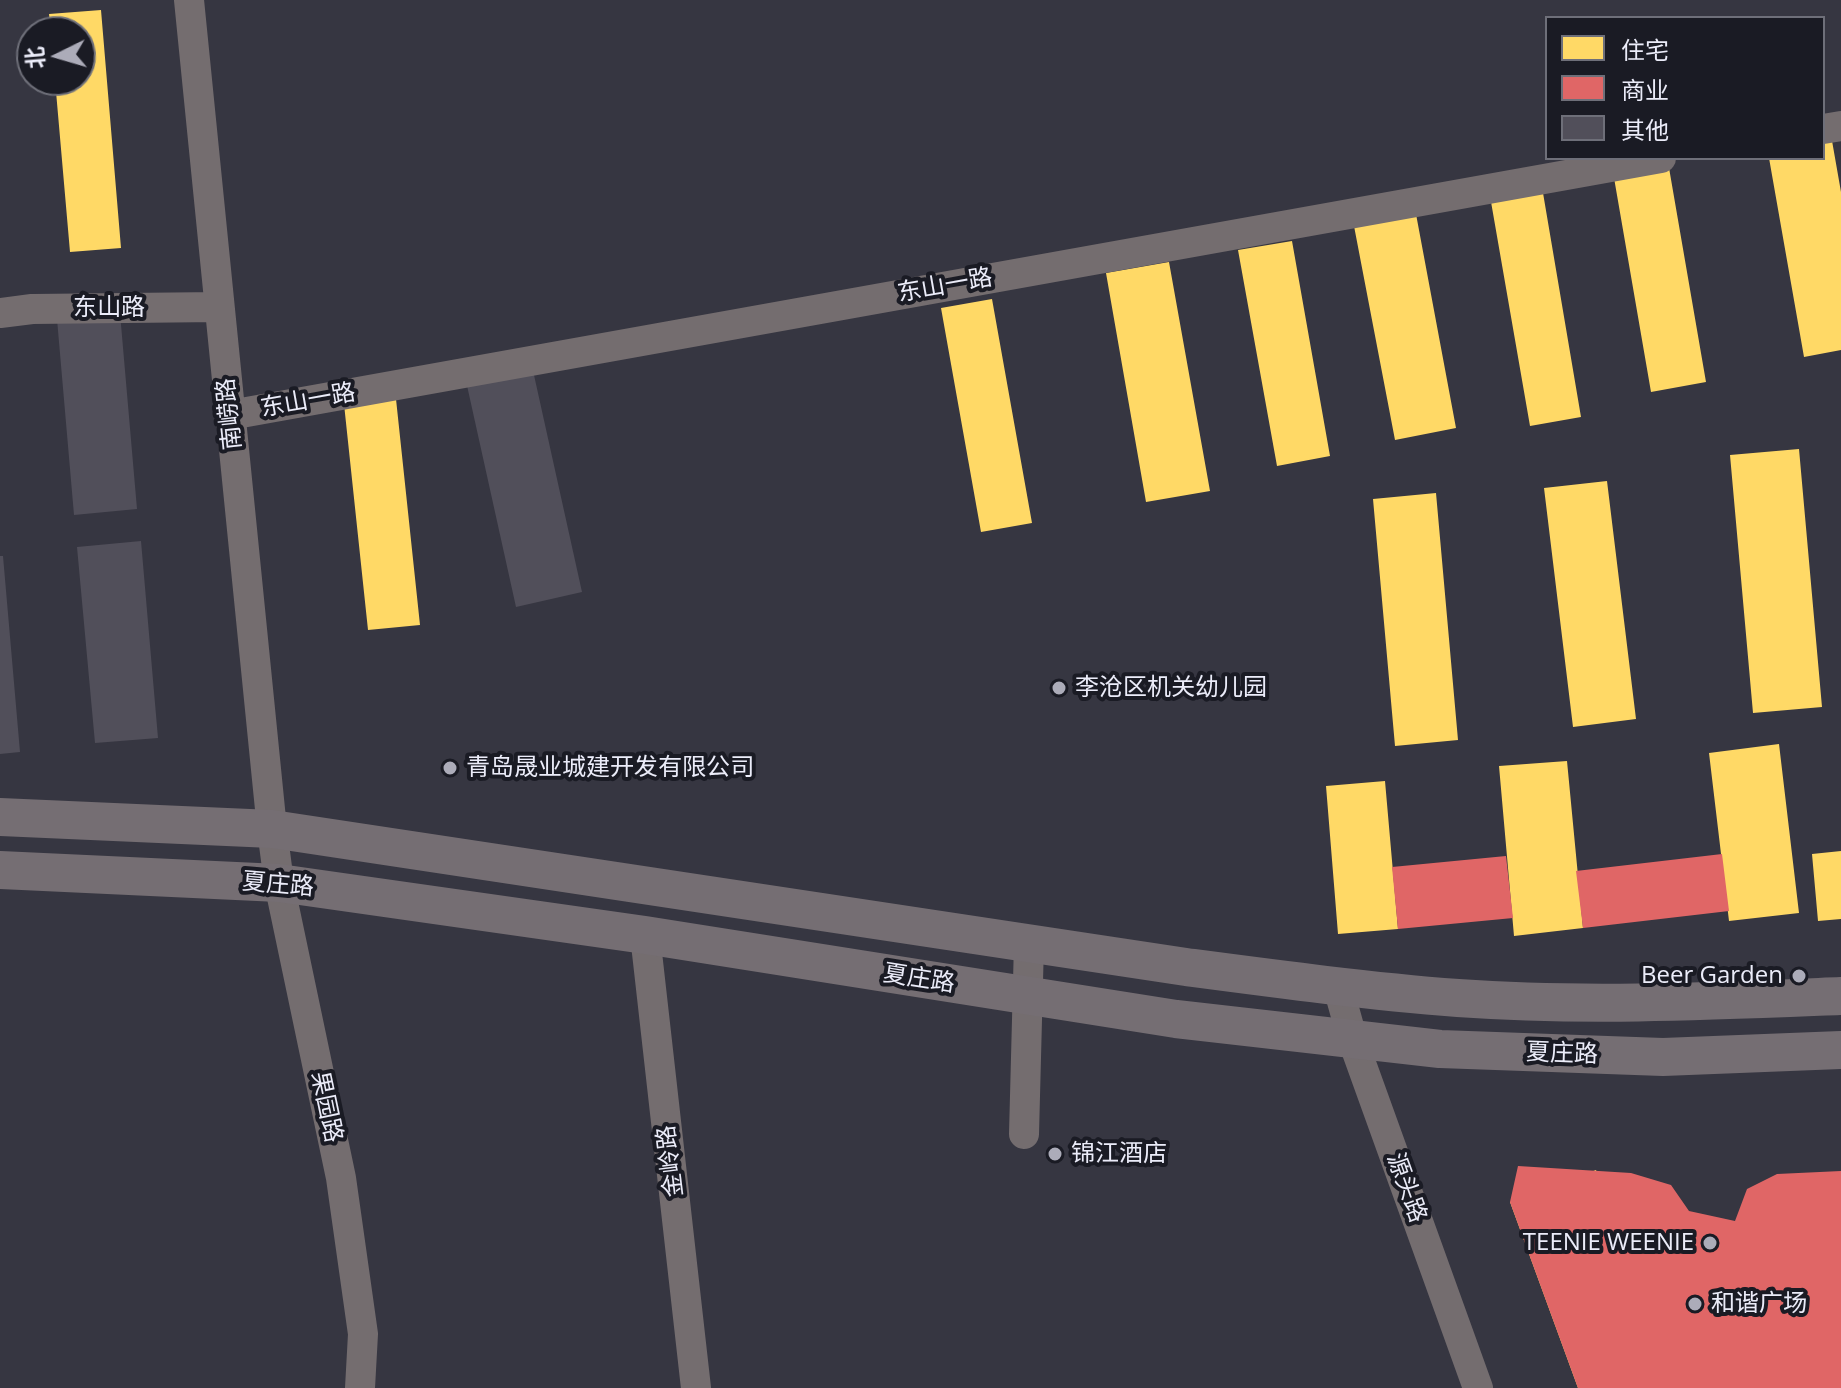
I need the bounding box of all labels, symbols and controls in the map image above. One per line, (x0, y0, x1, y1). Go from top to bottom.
north arrow (16, 16, 96, 96)
legend (1545, 16, 1825, 160)
text: 住宅 (1621, 33, 1669, 66)
text: 北 (18, 46, 50, 70)
text: 商业 (1621, 73, 1669, 106)
text: 其他 (1621, 113, 1669, 146)
street label: 东山一路 (895, 263, 995, 309)
street label: 东山路 (73, 294, 145, 322)
street label: 南崂路 (212, 377, 248, 451)
street label: 东山一路 (258, 378, 358, 424)
place label: 李沧区机关幼儿园 (1075, 674, 1267, 702)
marker: 李沧区机关幼儿园 (1050, 679, 1068, 697)
place label: 青岛晟业城建开发有限公司 (466, 754, 754, 782)
marker: 青岛晟业城建开发有限公司 (441, 759, 459, 777)
street label: 夏庄路 (241, 868, 315, 902)
street label: 夏庄路 (881, 959, 957, 999)
place label: Beer Garden (1641, 962, 1783, 990)
marker: Beer Garden (1790, 967, 1808, 985)
street label: 夏庄路 (1526, 1038, 1598, 1070)
street label: 果园路 (304, 1069, 348, 1145)
street label: 金岭路 (652, 1124, 690, 1198)
place label: 锦江酒店 (1071, 1140, 1167, 1168)
marker: 锦江酒店 (1046, 1145, 1064, 1163)
street label: 源头路 (1380, 1149, 1432, 1227)
place label: TEENIE WEENIE (1523, 1229, 1694, 1257)
marker: TEENIE WEENIE (1701, 1234, 1719, 1252)
place label: 和谐广场 (1711, 1290, 1807, 1318)
marker: 和谐广场 (1686, 1295, 1704, 1313)

